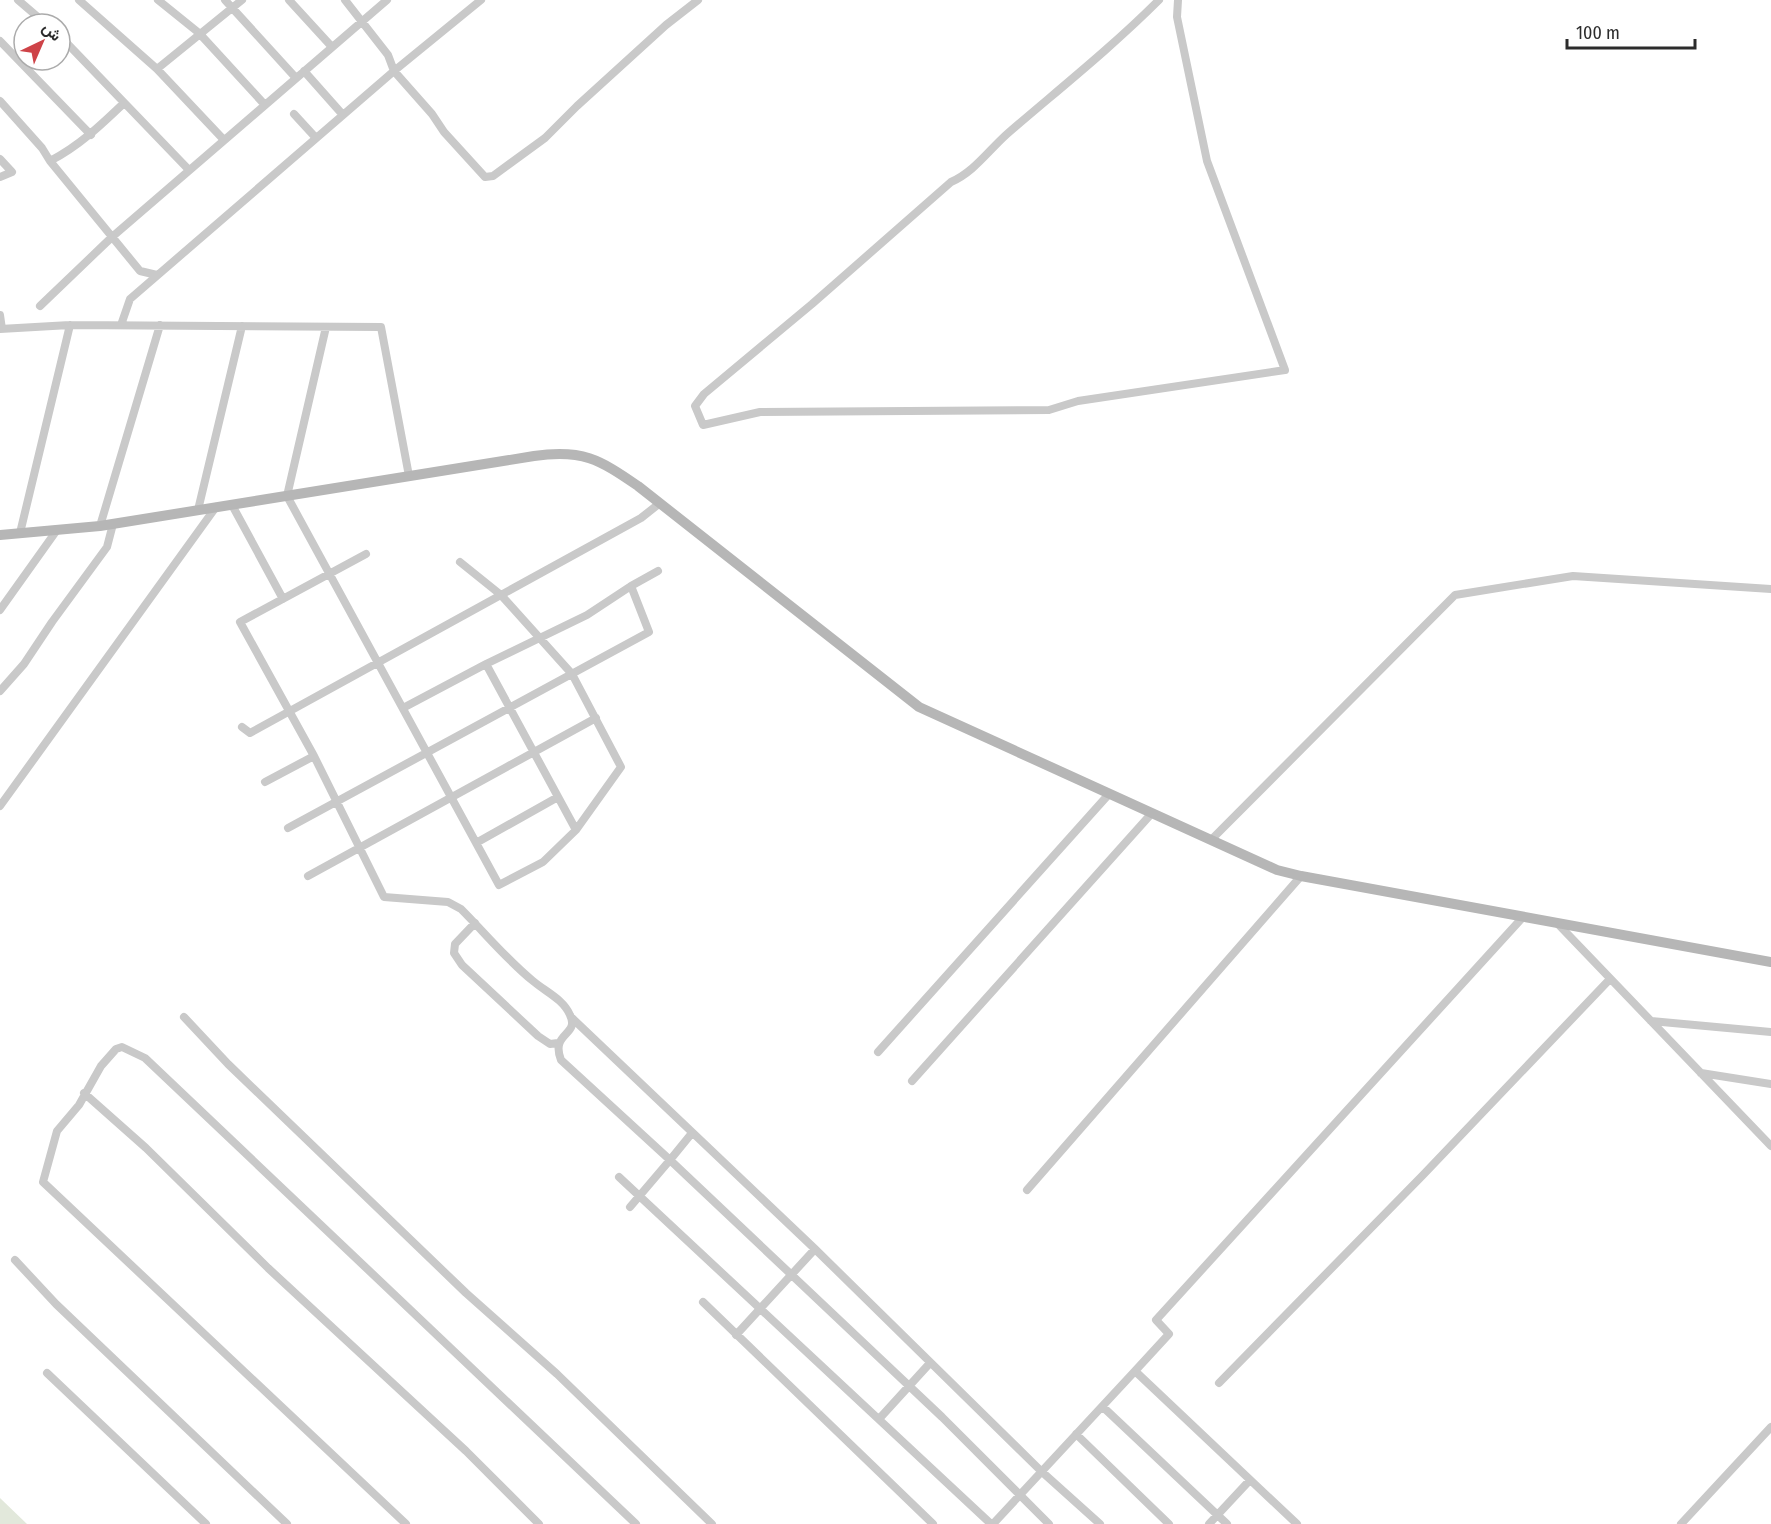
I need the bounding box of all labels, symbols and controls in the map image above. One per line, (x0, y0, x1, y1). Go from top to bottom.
north arrow (12, 12, 72, 72)
scale bar (1567, 12, 1694, 50)
text: ش (39, 18, 66, 45)
text: 100 m (1576, 22, 1620, 44)

